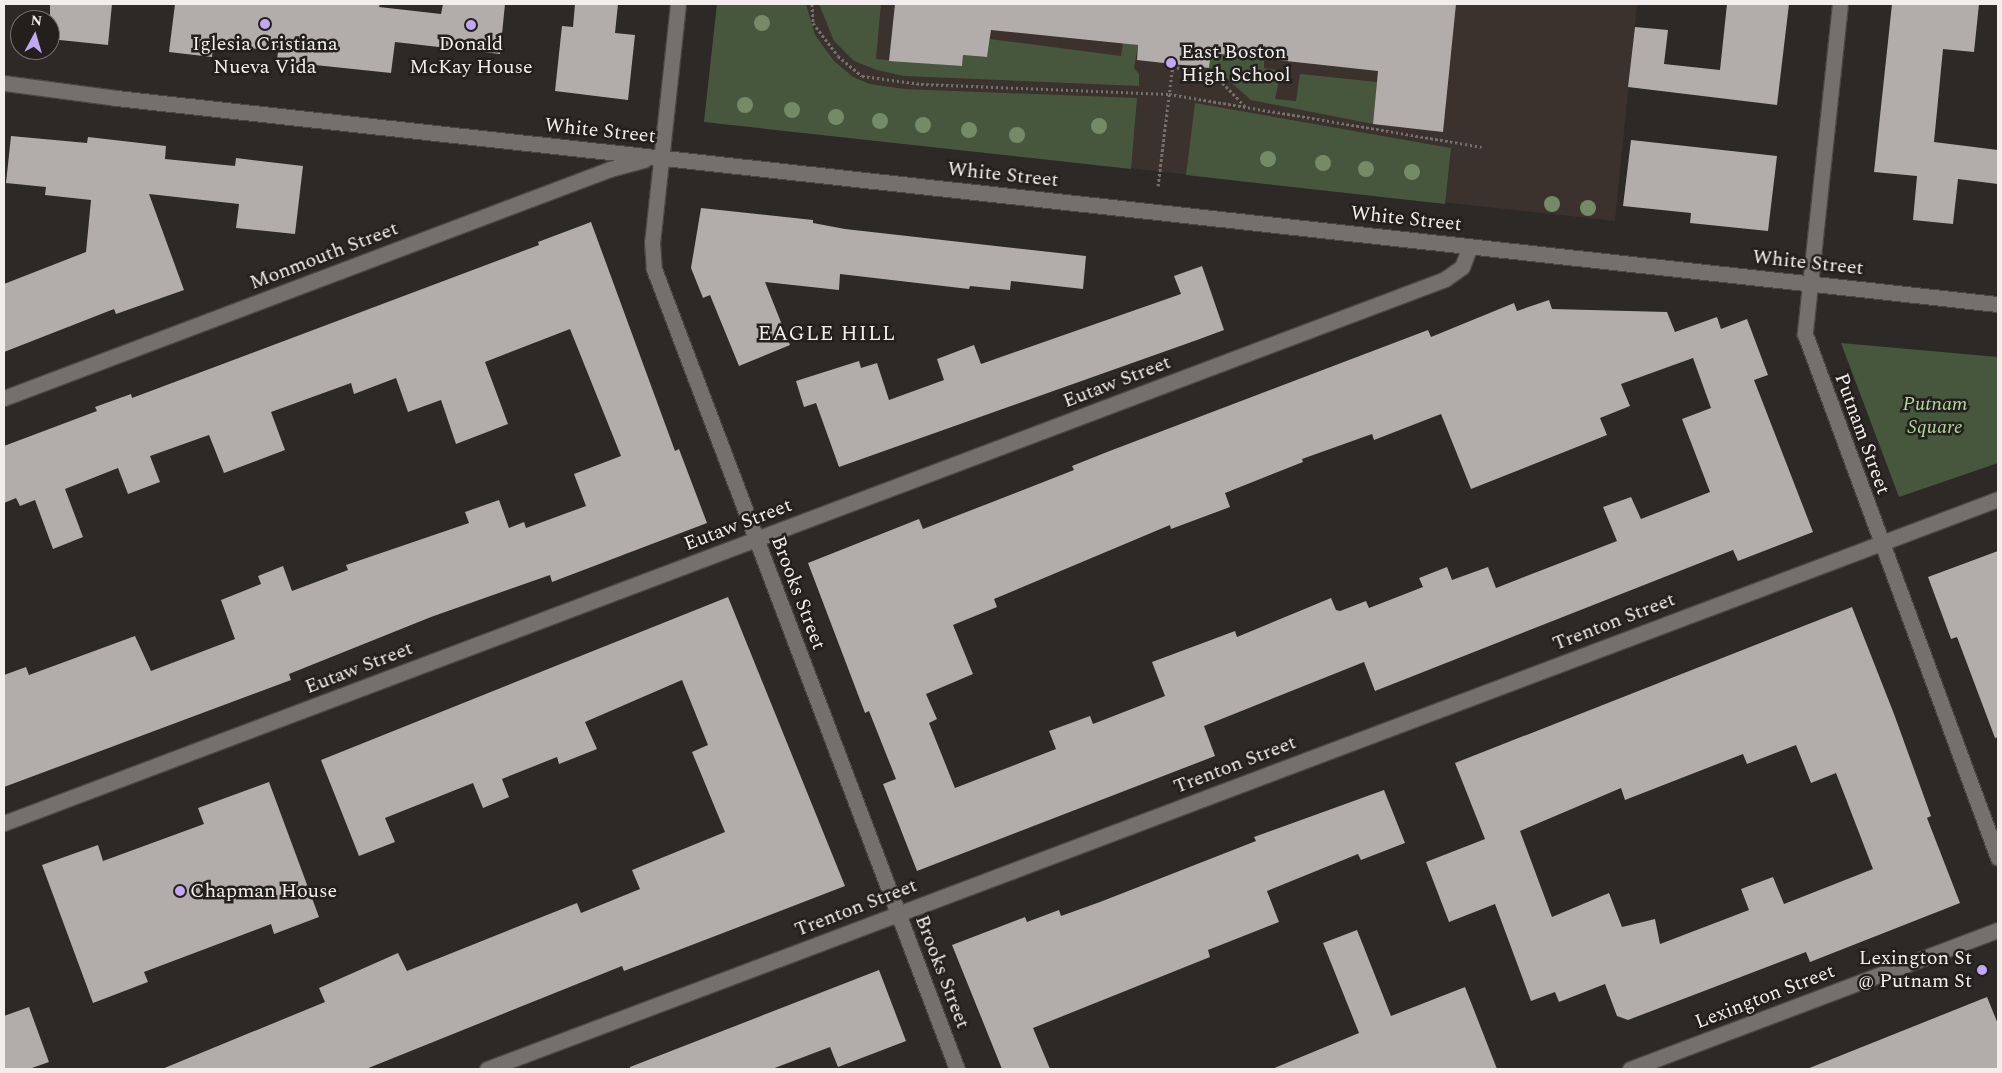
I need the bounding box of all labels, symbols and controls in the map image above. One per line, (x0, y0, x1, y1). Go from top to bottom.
north arrow (10, 10, 60, 60)
text: N (30, 10, 43, 32)
marker: Iglesia Cristiana Nueva Vida (259, 18, 271, 30)
marker: Donald McKay House (465, 19, 477, 31)
place label: Iglesia Cristiana Nueva Vida (192, 32, 338, 79)
place label: Donald McKay House (409, 33, 533, 80)
place label: East Boston High School (1181, 40, 1291, 87)
marker: East Boston High School (1165, 57, 1177, 69)
street label: White Street (543, 113, 657, 149)
street label: White Street (946, 157, 1060, 193)
street label: White Street (1349, 201, 1463, 237)
street label: Monmouth Street (246, 217, 402, 295)
street label: White Street (1751, 245, 1865, 281)
district label: EAGLE HILL (757, 321, 897, 347)
street label: Eutaw Street (1060, 350, 1174, 414)
street label: Putnam Street (1829, 370, 1895, 498)
park label: Putnam Square (1902, 393, 1968, 440)
street label: Eutaw Street (681, 493, 795, 557)
street label: Brooks Street (765, 533, 831, 653)
street label: Trenton Street (1549, 588, 1679, 656)
street label: Eutaw Street (302, 636, 416, 700)
street label: Trenton Street (1170, 731, 1300, 799)
street label: Trenton Street (791, 874, 921, 942)
place label: Chapman House (190, 879, 337, 903)
marker: Chapman House (174, 885, 186, 897)
street label: Brooks Street (909, 912, 975, 1032)
place label: Lexington St @ Putnam St (1858, 946, 1972, 993)
street label: Lexington Street (1692, 959, 1838, 1035)
marker: Lexington St @ Putnam St (1976, 964, 1988, 976)

